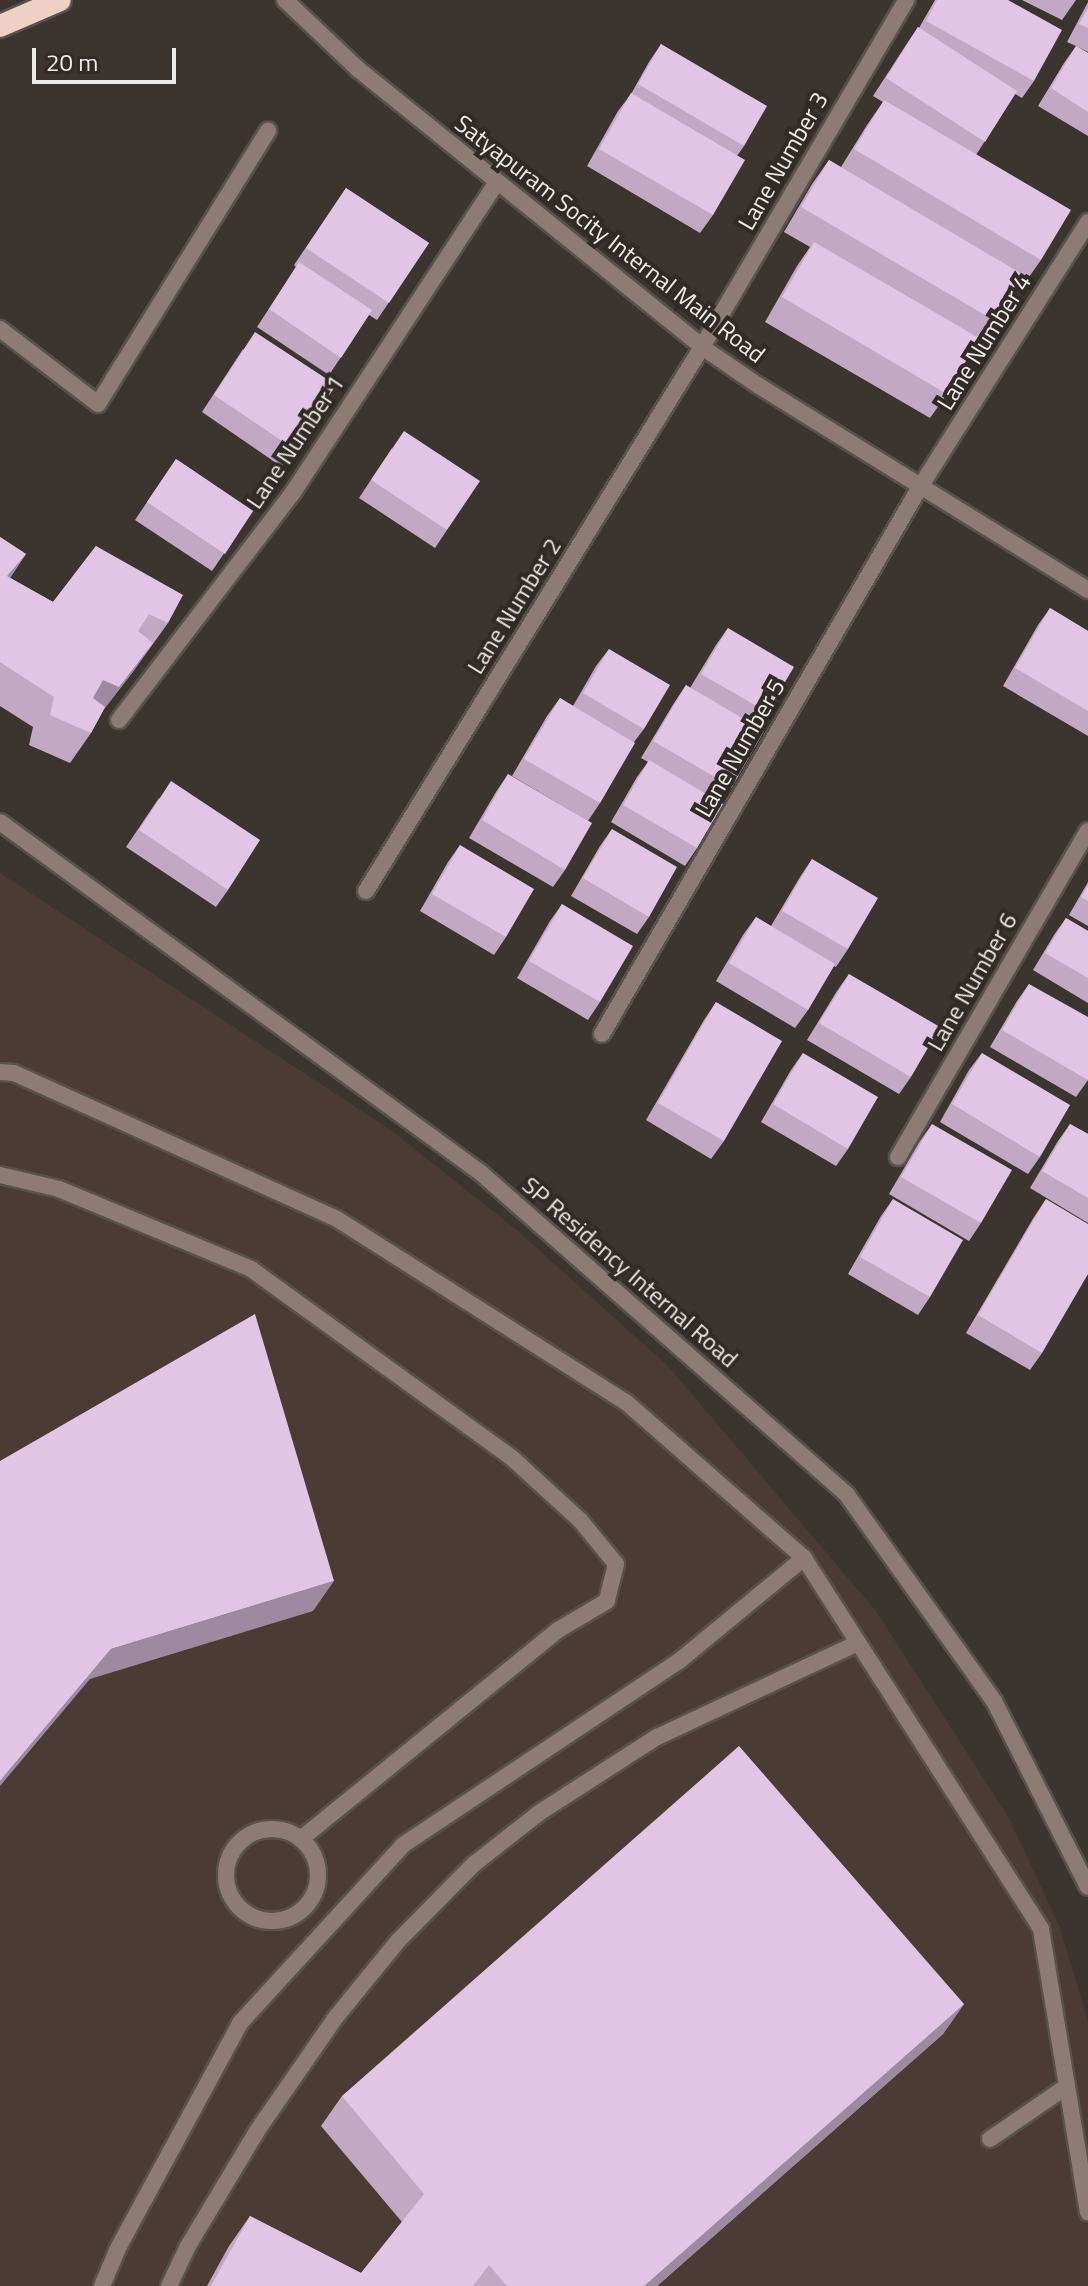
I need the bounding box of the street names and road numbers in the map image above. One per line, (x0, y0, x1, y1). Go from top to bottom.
street label: Lane Number 3 (732, 87, 834, 235)
street label: Satyapuram Socity Internal Main Road (449, 109, 771, 369)
street label: Lane Number 4 (931, 269, 1037, 415)
street label: Lane Number 1 (240, 370, 350, 514)
street label: Lane Number 2 (461, 533, 567, 679)
street label: Lane Number 5 (689, 674, 791, 822)
street label: Lane Number 6 (921, 908, 1023, 1056)
street label: SP Residency Internal Road (516, 1171, 744, 1373)

